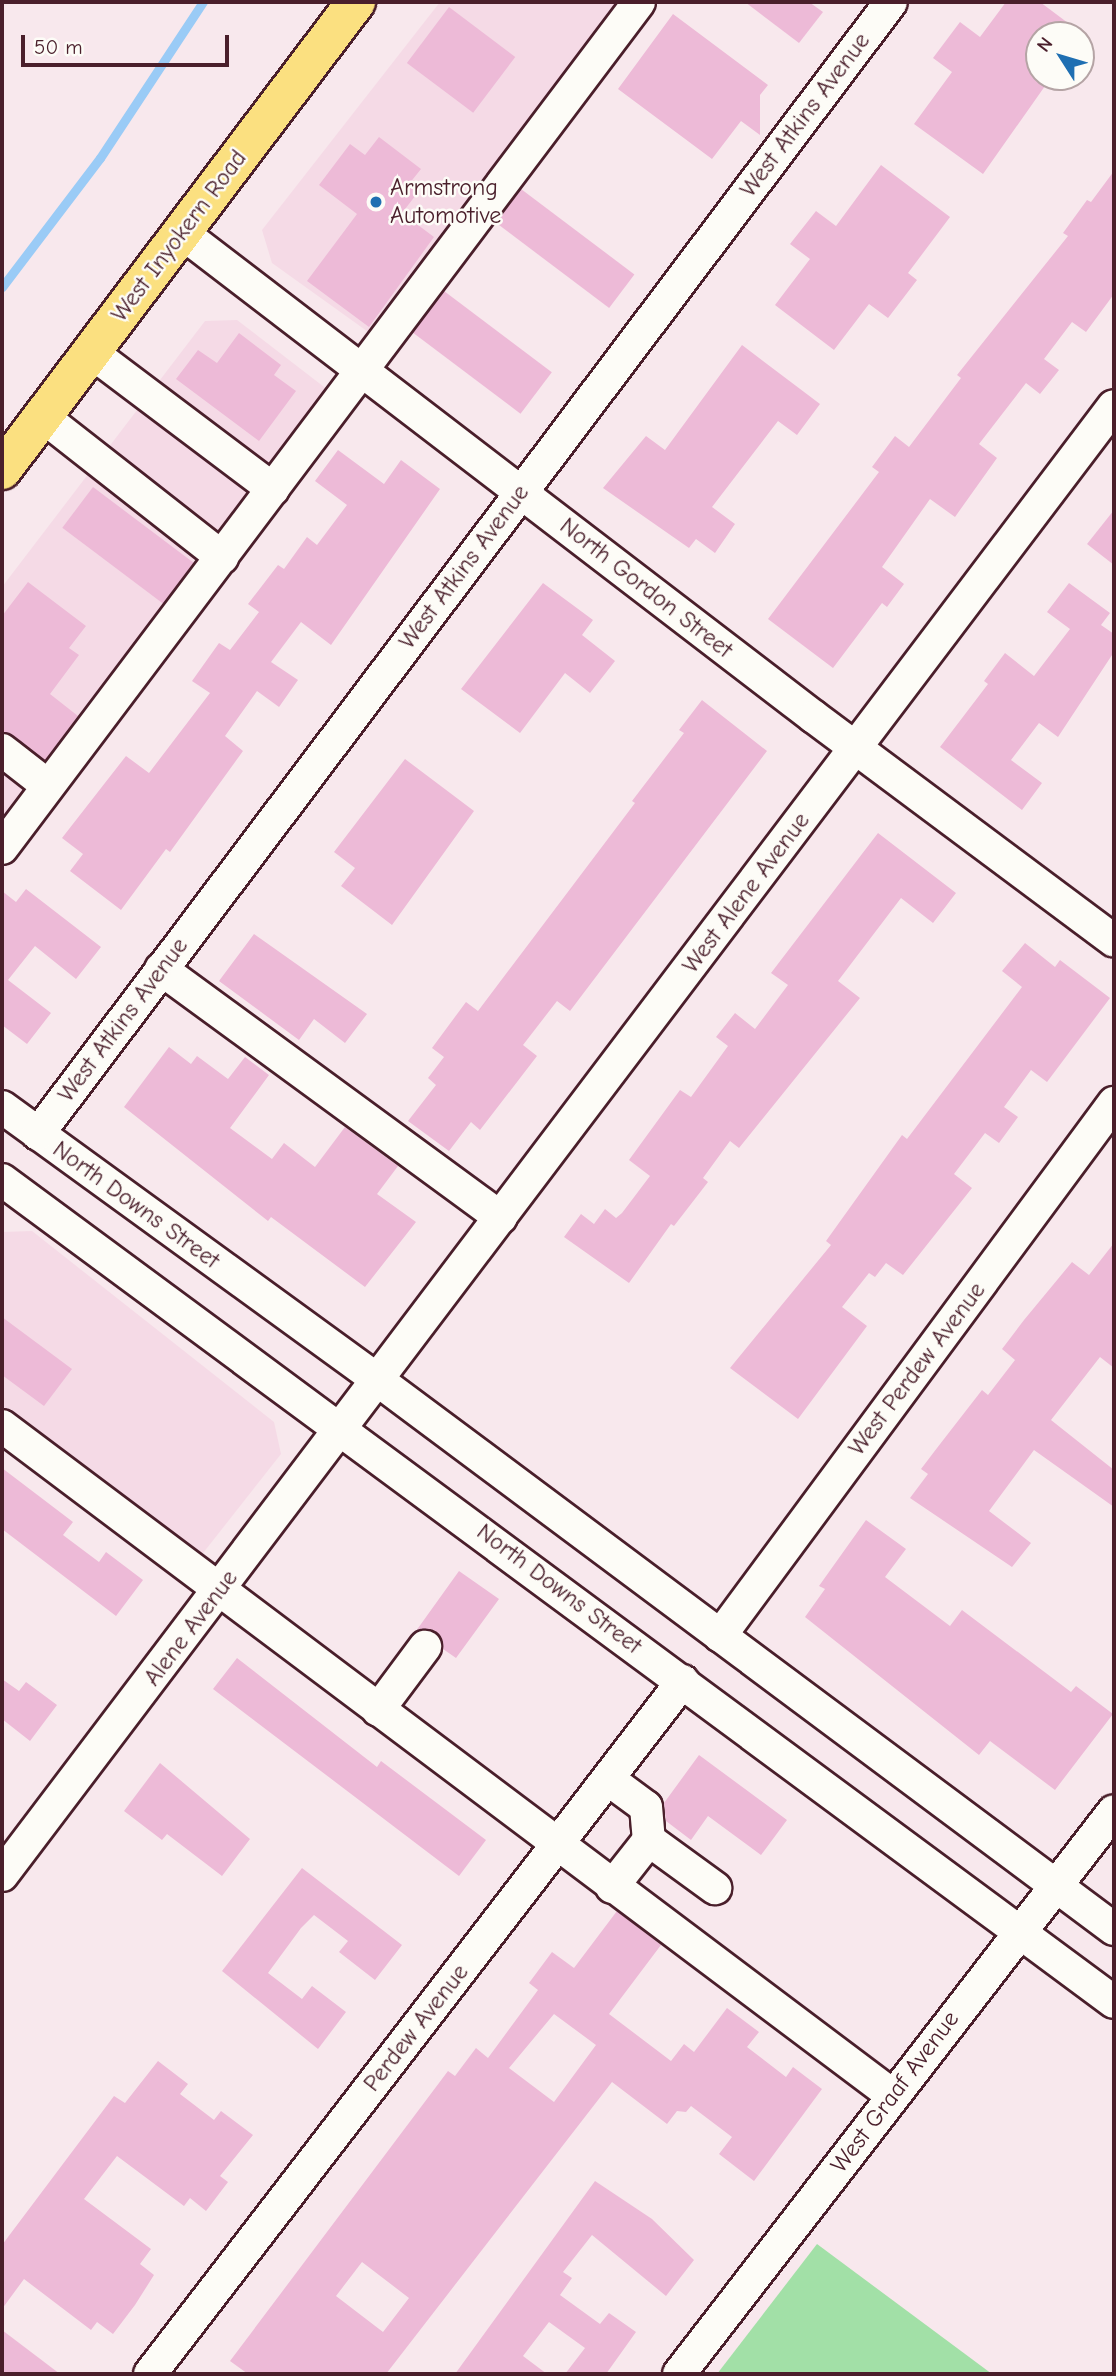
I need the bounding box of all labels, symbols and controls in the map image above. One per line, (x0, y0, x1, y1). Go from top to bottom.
scale bar (24, 21, 233, 65)
north arrow (1025, 21, 1095, 91)
street label: West Atkins Avenue (734, 27, 876, 203)
text: N (1032, 33, 1057, 56)
text: 50 m (34, 35, 83, 59)
street label: West Inyokern Road (105, 144, 253, 328)
place label: Armstrong Automotive (390, 174, 501, 230)
marker: Armstrong Automotive (368, 194, 384, 210)
street label: West Atkins Avenue (393, 479, 535, 655)
street label: North Gordon Street (554, 512, 738, 664)
street label: West Alene Avenue (676, 807, 816, 979)
street label: West Atkins Avenue (52, 932, 194, 1108)
street label: North Downs Street (47, 1135, 225, 1275)
street label: West Perdew Avenue (842, 1277, 992, 1461)
street label: North Downs Street (471, 1518, 647, 1660)
street label: Alene Avenue (138, 1564, 244, 1692)
street label: Perdew Avenue (357, 1959, 475, 2097)
street label: West Graaf Avenue (825, 2006, 965, 2178)

